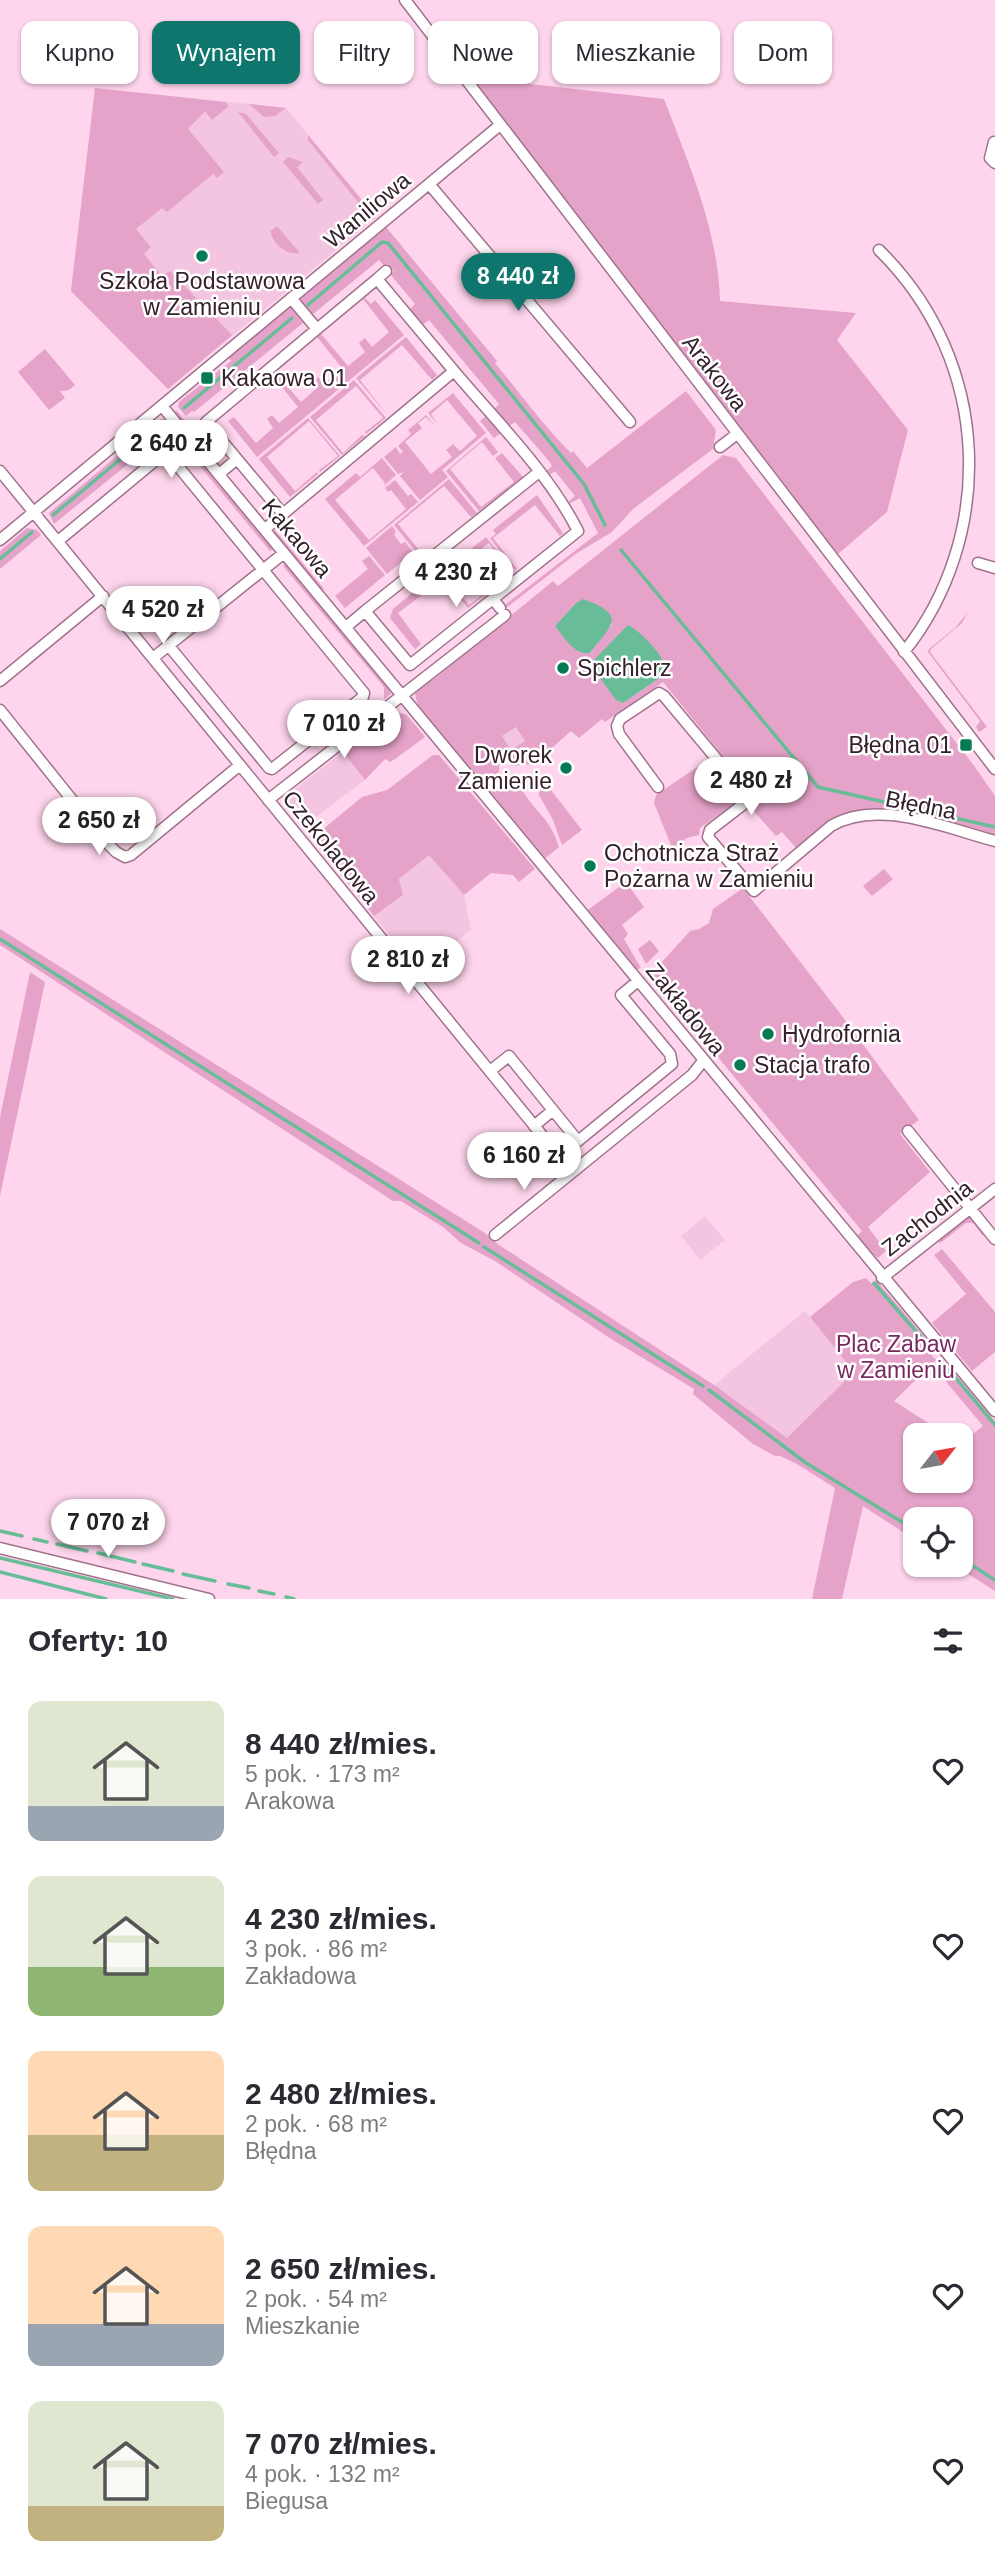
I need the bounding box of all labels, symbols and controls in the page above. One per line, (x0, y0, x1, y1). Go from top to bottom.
chip: Kupno (21, 21, 138, 84)
chip: Wynajem (152, 21, 300, 84)
chip: Filtry (314, 21, 414, 84)
chip: Nowe (428, 21, 538, 84)
chip: Mieszkanie (552, 21, 720, 84)
chip: Dom (734, 21, 832, 84)
street label: Waniliowa (319, 166, 415, 253)
marker: Szkoła Podstawowa w Zamieniu (194, 248, 210, 264)
pin: 8 440 zł (446, 254, 590, 313)
text: 8 440 zł (477, 263, 559, 289)
place label: Szkoła Podstawowa w Zamieniu (99, 268, 305, 320)
street label: Arakowa (677, 330, 753, 416)
place label: Kakaowa 01 (221, 365, 348, 391)
marker: Kakaowa 01 (199, 370, 215, 386)
pin: 2 640 zł (99, 420, 243, 480)
text: 2 640 zł (130, 430, 212, 456)
street label: Kakaowa (257, 493, 337, 583)
pin: 4 230 zł (384, 550, 528, 609)
text: 4 230 zł (415, 559, 497, 585)
pin: 4 520 zł (91, 586, 235, 646)
text: 4 520 zł (122, 596, 204, 622)
place label: Spichlerz (577, 655, 672, 681)
marker: Spichlerz (555, 660, 571, 676)
pin: 7 010 zł (272, 700, 416, 760)
text: 7 010 zł (303, 710, 385, 736)
place label: Błędna 01 (848, 732, 952, 758)
marker: Błędna 01 (958, 737, 974, 753)
place label: Dworek Zamienie (457, 742, 552, 794)
pin: 2 480 zł (679, 758, 823, 817)
marker: Dworek Zamienie (558, 760, 574, 776)
text: 2 480 zł (710, 767, 792, 793)
street label: Czekoladowa (277, 785, 385, 909)
street label: Błędna (883, 785, 959, 825)
pin: 2 650 zł (27, 798, 171, 857)
text: 2 650 zł (58, 807, 140, 833)
place label: Ochotnicza Straż Pożarna w Zamieniu (604, 840, 814, 892)
marker: Ochotnicza Straż Pożarna w Zamieniu (582, 858, 598, 874)
pin: 2 810 zł (336, 936, 480, 996)
text: 2 810 zł (367, 946, 449, 972)
street label: Zakładowa (641, 958, 731, 1061)
place label: Hydrofornia (782, 1021, 901, 1047)
marker: Hydrofornia (760, 1026, 776, 1042)
place label: Stacja trafo (754, 1052, 870, 1078)
marker: Stacja trafo (732, 1057, 748, 1073)
pin: 6 160 zł (452, 1132, 596, 1192)
text: 6 160 zł (483, 1142, 565, 1168)
street label: Zachodnia (877, 1175, 977, 1261)
park label: Plac Zabaw w Zamieniu (836, 1331, 956, 1383)
north arrow (903, 1423, 973, 1493)
map controls (903, 1423, 973, 1577)
pin: 7 070 zł (36, 1500, 180, 1559)
button: locate (903, 1507, 973, 1577)
text: 7 070 zł (67, 1509, 149, 1535)
icon: filters (929, 1622, 967, 1660)
text: Oferty: 10 (28, 1624, 168, 1657)
text: 8 440 zł/mies. (245, 1727, 437, 1760)
icon: home (84, 1729, 168, 1813)
icon: heart (929, 1752, 967, 1790)
text: 5 pok. · 173 m² (245, 1761, 400, 1787)
text: Arakowa (245, 1788, 334, 1814)
text: 4 230 zł/mies. (245, 1902, 437, 1935)
icon: home (84, 1904, 168, 1988)
icon: heart (929, 1927, 967, 1965)
text: 3 pok. · 86 m² (245, 1936, 387, 1962)
text: Zakładowa (245, 1963, 356, 1989)
text: 2 480 zł/mies. (245, 2077, 437, 2110)
icon: home (84, 2079, 168, 2163)
icon: heart (929, 2102, 967, 2140)
text: 2 pok. · 68 m² (245, 2111, 387, 2137)
text: Błędna (245, 2138, 317, 2164)
text: 2 650 zł/mies. (245, 2252, 437, 2285)
icon: home (84, 2254, 168, 2338)
icon: heart (929, 2277, 967, 2315)
text: 2 pok. · 54 m² (245, 2286, 387, 2312)
text: Mieszkanie (245, 2313, 360, 2339)
text: 7 070 zł/mies. (245, 2427, 437, 2460)
icon: home (84, 2429, 168, 2513)
icon: heart (929, 2452, 967, 2490)
text: 4 pok. · 132 m² (245, 2461, 400, 2487)
text: Biegusa (245, 2488, 328, 2514)

